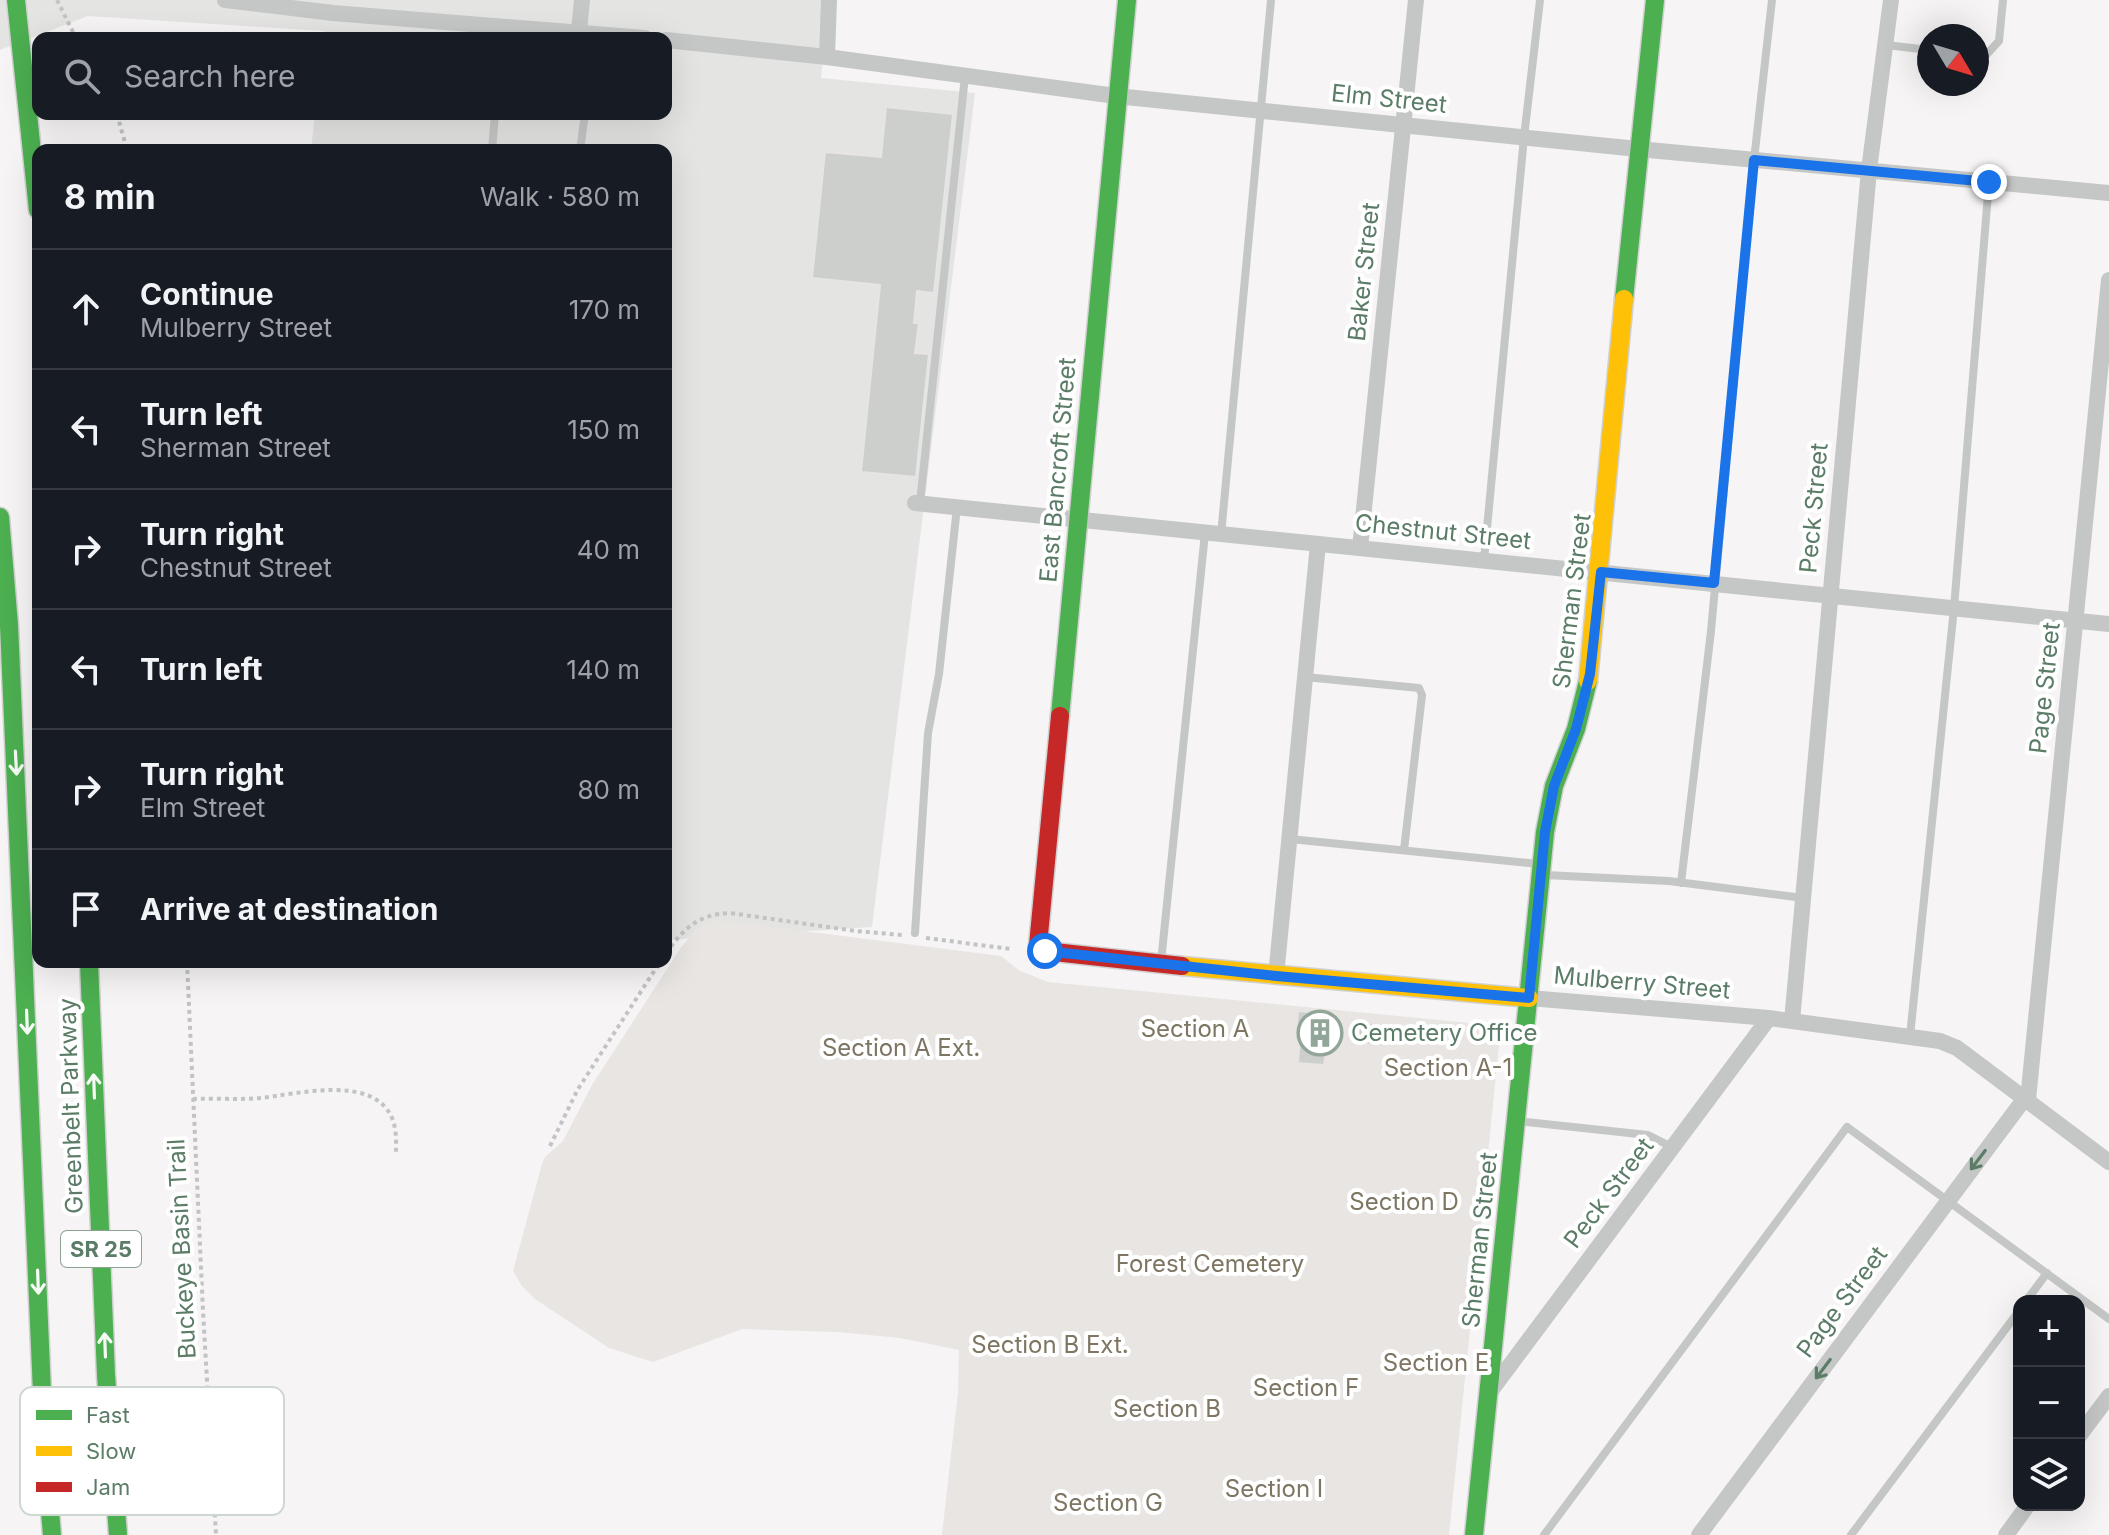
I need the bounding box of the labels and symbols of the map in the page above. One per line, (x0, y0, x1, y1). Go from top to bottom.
north arrow (1917, 24, 1989, 96)
street label: Elm Street (1330, 78, 1448, 119)
route end (1971, 164, 2007, 200)
street label: Baker Street (1342, 201, 1385, 343)
street label: East Bancroft Street (1033, 356, 1082, 584)
street label: Peck Street (1793, 442, 1834, 574)
street label: Chestnut Street (1354, 508, 1533, 555)
street label: Sherman Street (1546, 512, 1597, 690)
street label: Page Street (2023, 621, 2066, 755)
one-way arrow (8, 749, 23, 776)
route start (1027, 933, 1063, 969)
street label: Mulberry Street (1553, 960, 1732, 1005)
street label: Greenbelt Parkway (52, 998, 89, 1214)
one-way arrow (20, 1008, 35, 1035)
building icon: Cemetery Office (1296, 1009, 1344, 1057)
park label: Section A (1141, 1014, 1249, 1043)
place label: Cemetery Office (1351, 1018, 1538, 1047)
park label: Section A Ext. (822, 1033, 980, 1062)
park label: Section A-1 (1384, 1053, 1512, 1082)
one-way arrow (87, 1073, 102, 1100)
street label: Peck Street (1558, 1132, 1660, 1254)
street label: Buckeye Basin Trail (161, 1138, 202, 1360)
one-way arrow (1970, 1149, 1987, 1170)
street label: Sherman Street (1456, 1151, 1503, 1329)
park label: Section D (1349, 1187, 1459, 1216)
road number: SR 25 (61, 1231, 141, 1267)
street label: Page Street (1790, 1240, 1893, 1363)
park label: Forest Cemetery (1116, 1249, 1304, 1278)
one-way arrow (30, 1268, 45, 1295)
park label: Section B Ext. (971, 1330, 1129, 1359)
one-way arrow (97, 1332, 112, 1359)
park label: Section E (1383, 1348, 1489, 1377)
one-way arrow (1814, 1357, 1831, 1379)
park label: Section F (1253, 1373, 1359, 1402)
legend (20, 1387, 284, 1515)
park label: Section B (1113, 1394, 1221, 1423)
text: Fast (86, 1402, 130, 1428)
text: Slow (86, 1438, 136, 1464)
text: Jam (86, 1474, 130, 1500)
park label: Section I (1225, 1474, 1323, 1503)
park label: Section G (1053, 1488, 1163, 1517)

